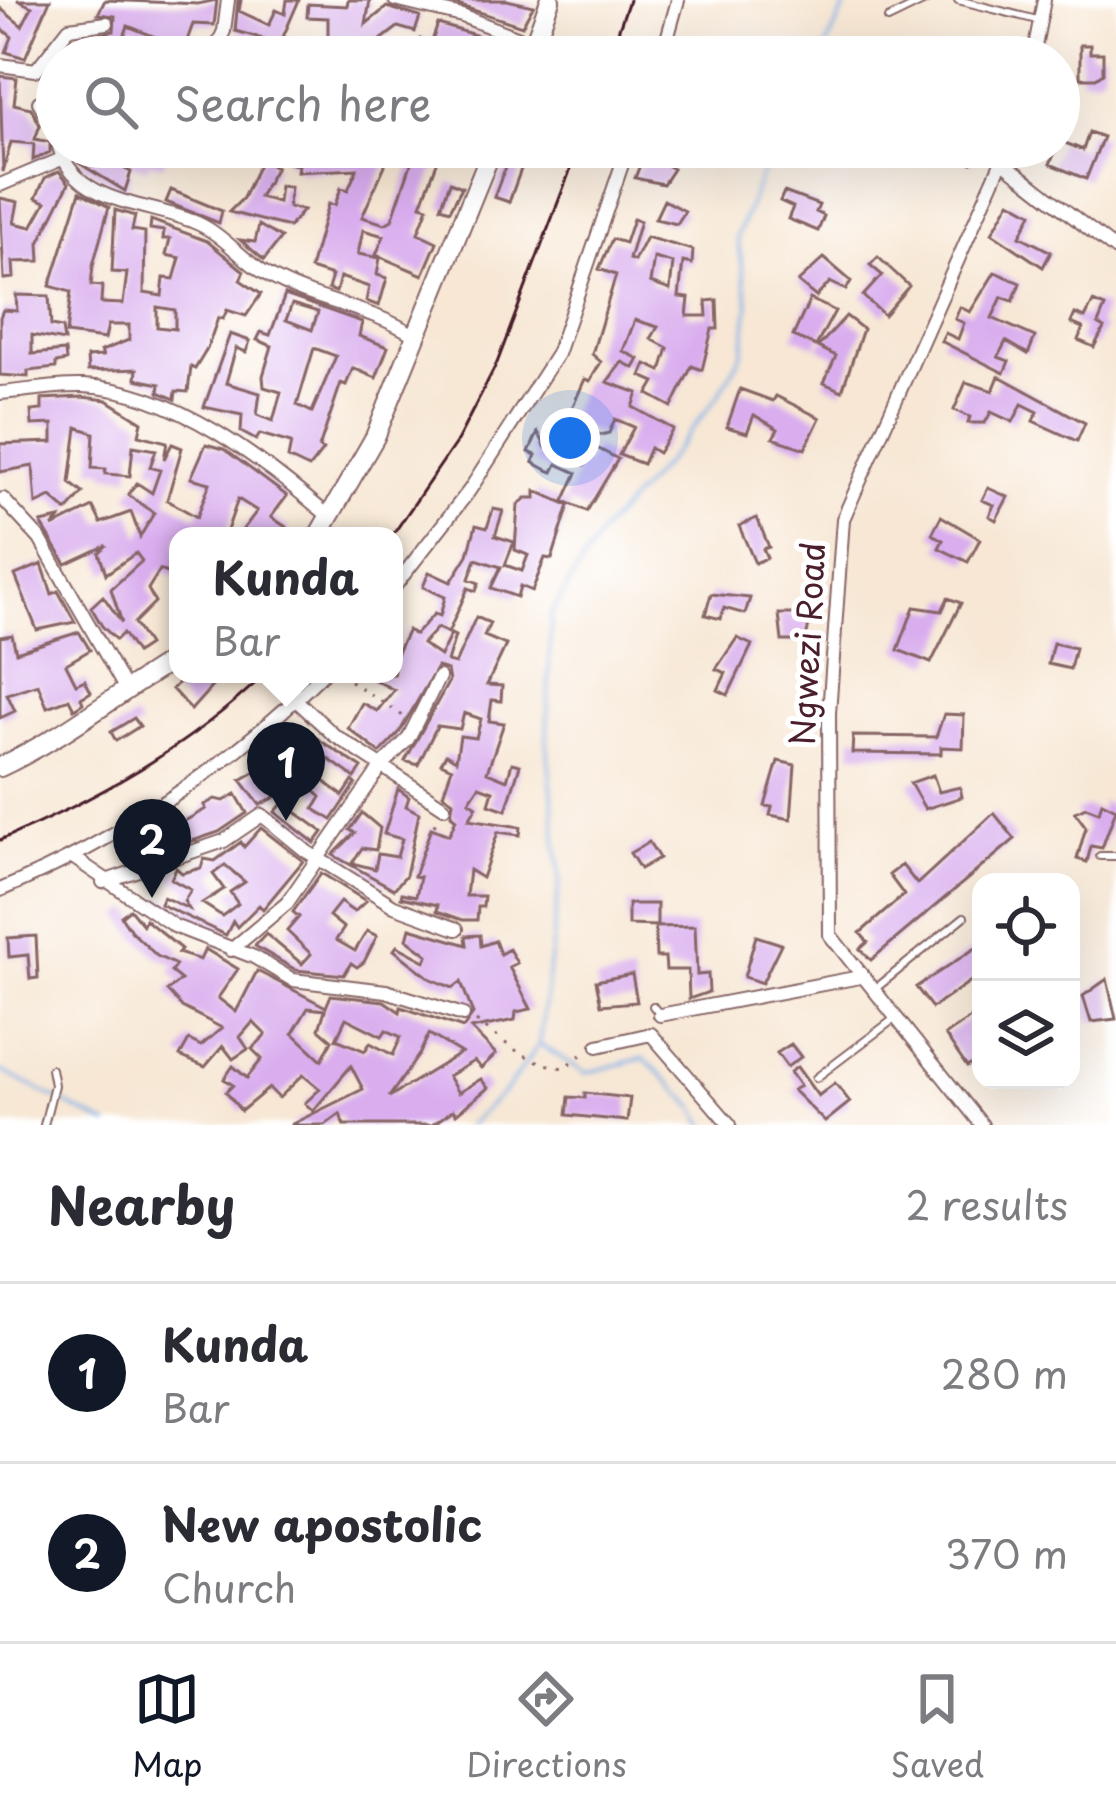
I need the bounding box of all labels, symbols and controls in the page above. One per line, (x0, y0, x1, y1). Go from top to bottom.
search box (36, 36, 1080, 168)
text: Search here (174, 68, 431, 136)
icon: search (78, 69, 144, 135)
your location (540, 408, 600, 468)
popup (169, 527, 403, 683)
street label: Ngwezi Road (776, 541, 836, 747)
text: Kunda (213, 542, 359, 610)
text: Bar (213, 610, 280, 669)
pin: 1 (247, 722, 325, 821)
pin: 2 (113, 799, 191, 898)
map controls (972, 873, 1080, 1089)
button: locate (972, 873, 1080, 981)
button: layers (972, 981, 1080, 1089)
text: Nearby (48, 1165, 235, 1242)
text: 2 results (906, 1174, 1068, 1233)
text: Kunda (162, 1309, 308, 1377)
text: 1 (78, 1343, 96, 1402)
text: 280 m (941, 1343, 1068, 1402)
text: Bar (162, 1377, 230, 1436)
text: New apostolic (162, 1489, 482, 1557)
text: 2 (73, 1523, 101, 1582)
text: 370 m (945, 1523, 1068, 1582)
text: Church (162, 1557, 296, 1616)
tab: Map (132, 1666, 202, 1788)
tab: Directions (466, 1666, 627, 1788)
tab: Saved (890, 1666, 984, 1788)

